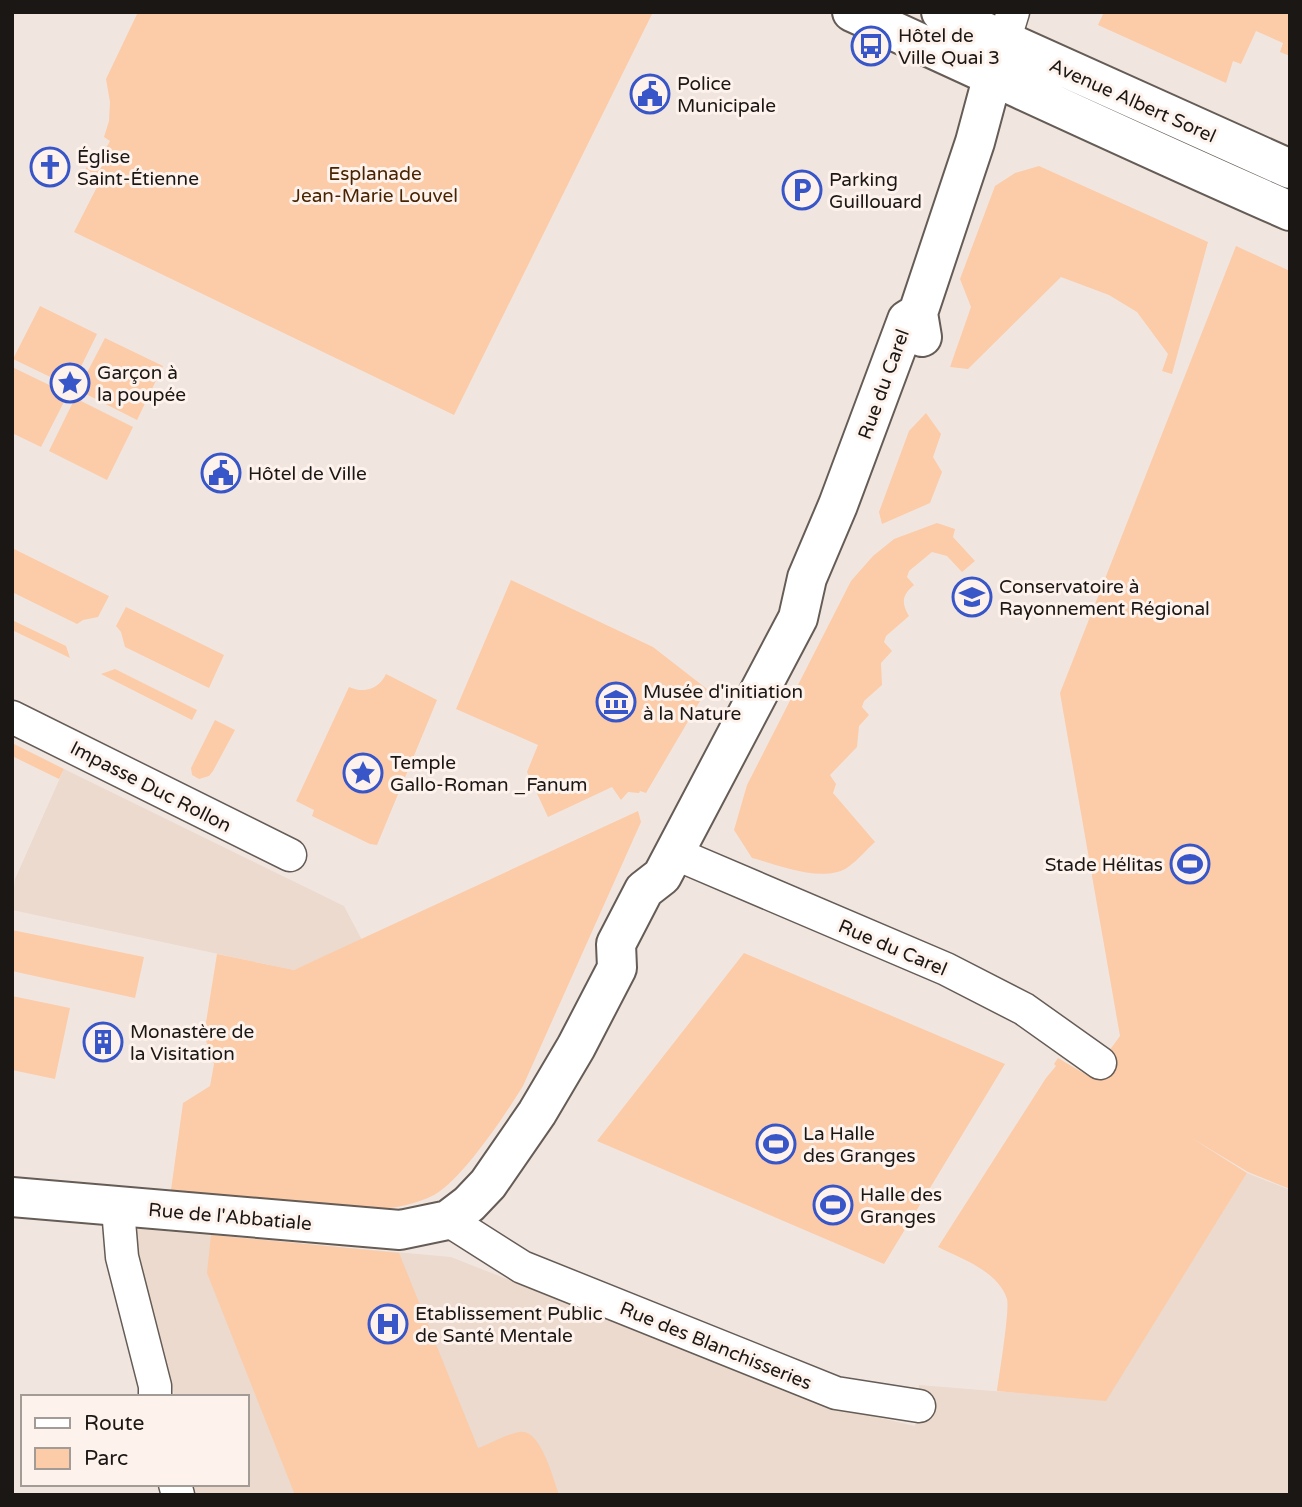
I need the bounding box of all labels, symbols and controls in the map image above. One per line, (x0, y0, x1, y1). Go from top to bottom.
bus stop icon: Hôtel de Ville Quai 3 (850, 25, 892, 67)
place label: Hôtel de Ville Quai 3 (898, 25, 1000, 69)
street label: Avenue Albert Sorel (1046, 54, 1219, 148)
public building icon: Police Municipale (629, 73, 671, 115)
place label: Police Municipale (677, 73, 776, 117)
church icon: Église Saint-Étienne (29, 146, 71, 188)
place label: Église Saint-Étienne (77, 146, 199, 190)
park label: Esplanade Jean-Marie Louvel (292, 163, 458, 207)
parking icon: Parking Guillouard (781, 169, 823, 211)
place label: Parking Guillouard (829, 169, 922, 213)
street label: Rue du Carel (854, 326, 914, 442)
place icon: Garçon à la poupée (49, 362, 91, 404)
place label: Garçon à la poupée (97, 362, 186, 406)
public building icon: Hôtel de Ville (200, 452, 242, 494)
place label: Hôtel de Ville (248, 463, 367, 485)
school or university icon: Conservatoire à Rayonnement Régional (951, 576, 993, 618)
place label: Conservatoire à Rayonnement Régional (999, 576, 1210, 620)
museum icon: Musée d'initiation à la Nature (595, 681, 637, 723)
place label: Musée d'initiation à la Nature (643, 681, 803, 725)
street label: Impasse Duc Rollon (66, 737, 235, 837)
place icon: Temple Gallo-Roman _Fanum (342, 752, 384, 794)
place label: Temple Gallo-Roman _Fanum (390, 752, 587, 796)
sports icon: Stade Hélitas (1169, 843, 1211, 885)
place label: Stade Hélitas (1045, 854, 1163, 876)
street label: Rue du Carel (835, 915, 950, 981)
building icon: Monastère de la Visitation (82, 1021, 124, 1063)
place label: Monastère de la Visitation (130, 1021, 254, 1065)
sports icon: La Halle des Granges (755, 1123, 797, 1165)
place label: La Halle des Granges (803, 1123, 916, 1167)
sports icon: Halle des Granges (812, 1184, 854, 1226)
place label: Halle des Granges (860, 1184, 942, 1228)
street label: Rue de l'Abbatiale (147, 1199, 313, 1235)
street label: Rue des Blanchisseries (617, 1297, 815, 1395)
hospital icon: Etablissement Public de Santé Mentale (367, 1303, 409, 1345)
place label: Etablissement Public de Santé Mentale (415, 1303, 603, 1347)
legend (21, 1395, 248, 1486)
text: Route (84, 1411, 144, 1436)
text: Parc (84, 1446, 128, 1471)

